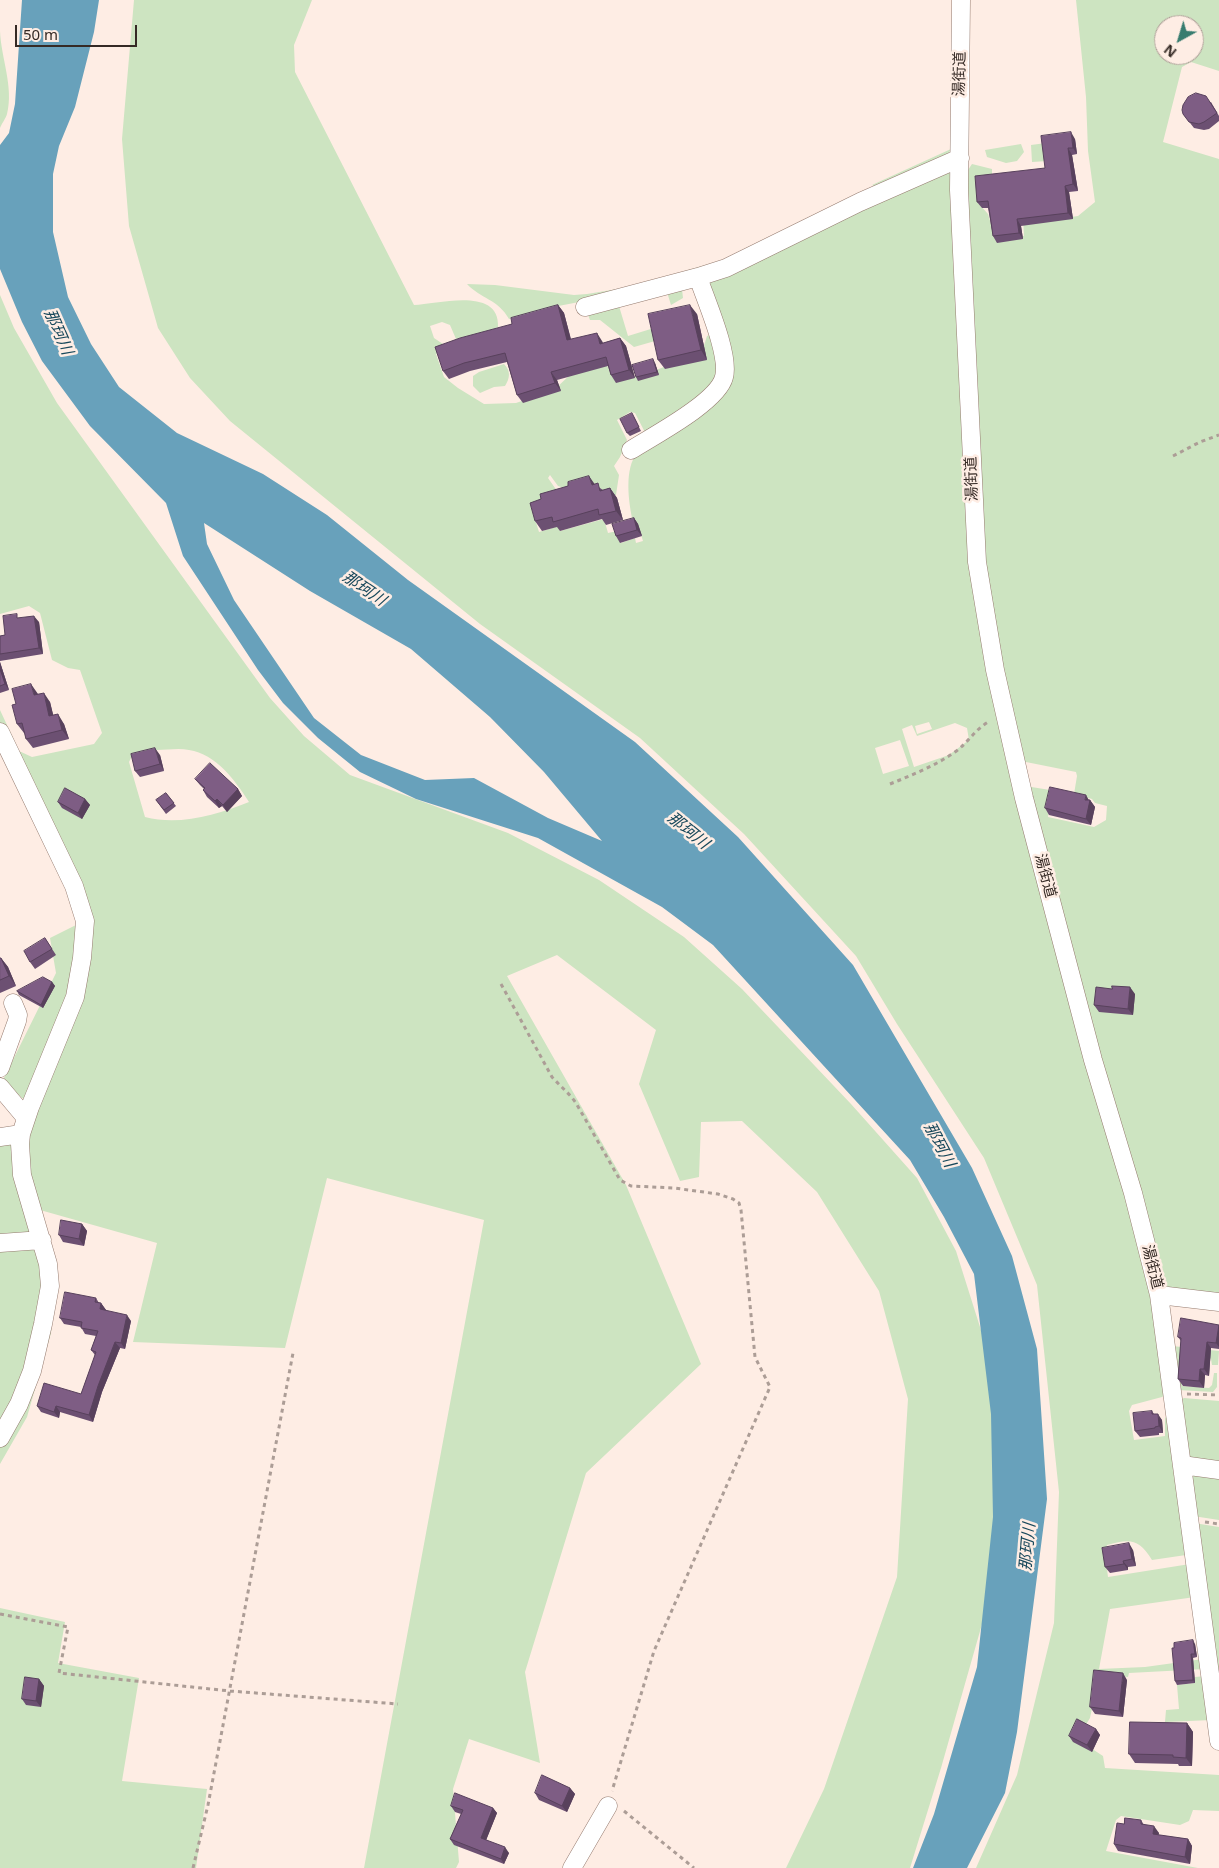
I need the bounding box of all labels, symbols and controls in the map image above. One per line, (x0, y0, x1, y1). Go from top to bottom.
scale bar (18, 15, 140, 47)
north arrow (1154, 15, 1204, 65)
text: 50 m (23, 24, 58, 44)
text: N (1159, 40, 1180, 62)
street label: 湯街道 (951, 51, 969, 97)
water label: 那珂川 (39, 306, 77, 358)
street label: 湯街道 (962, 456, 982, 502)
water label: 那珂川 (339, 568, 389, 610)
water label: 那珂川 (663, 808, 713, 854)
street label: 湯街道 (1030, 852, 1060, 900)
water label: 那珂川 (919, 1119, 959, 1171)
street label: 湯街道 (1138, 1243, 1166, 1291)
water label: 那珂川 (1016, 1522, 1040, 1572)

